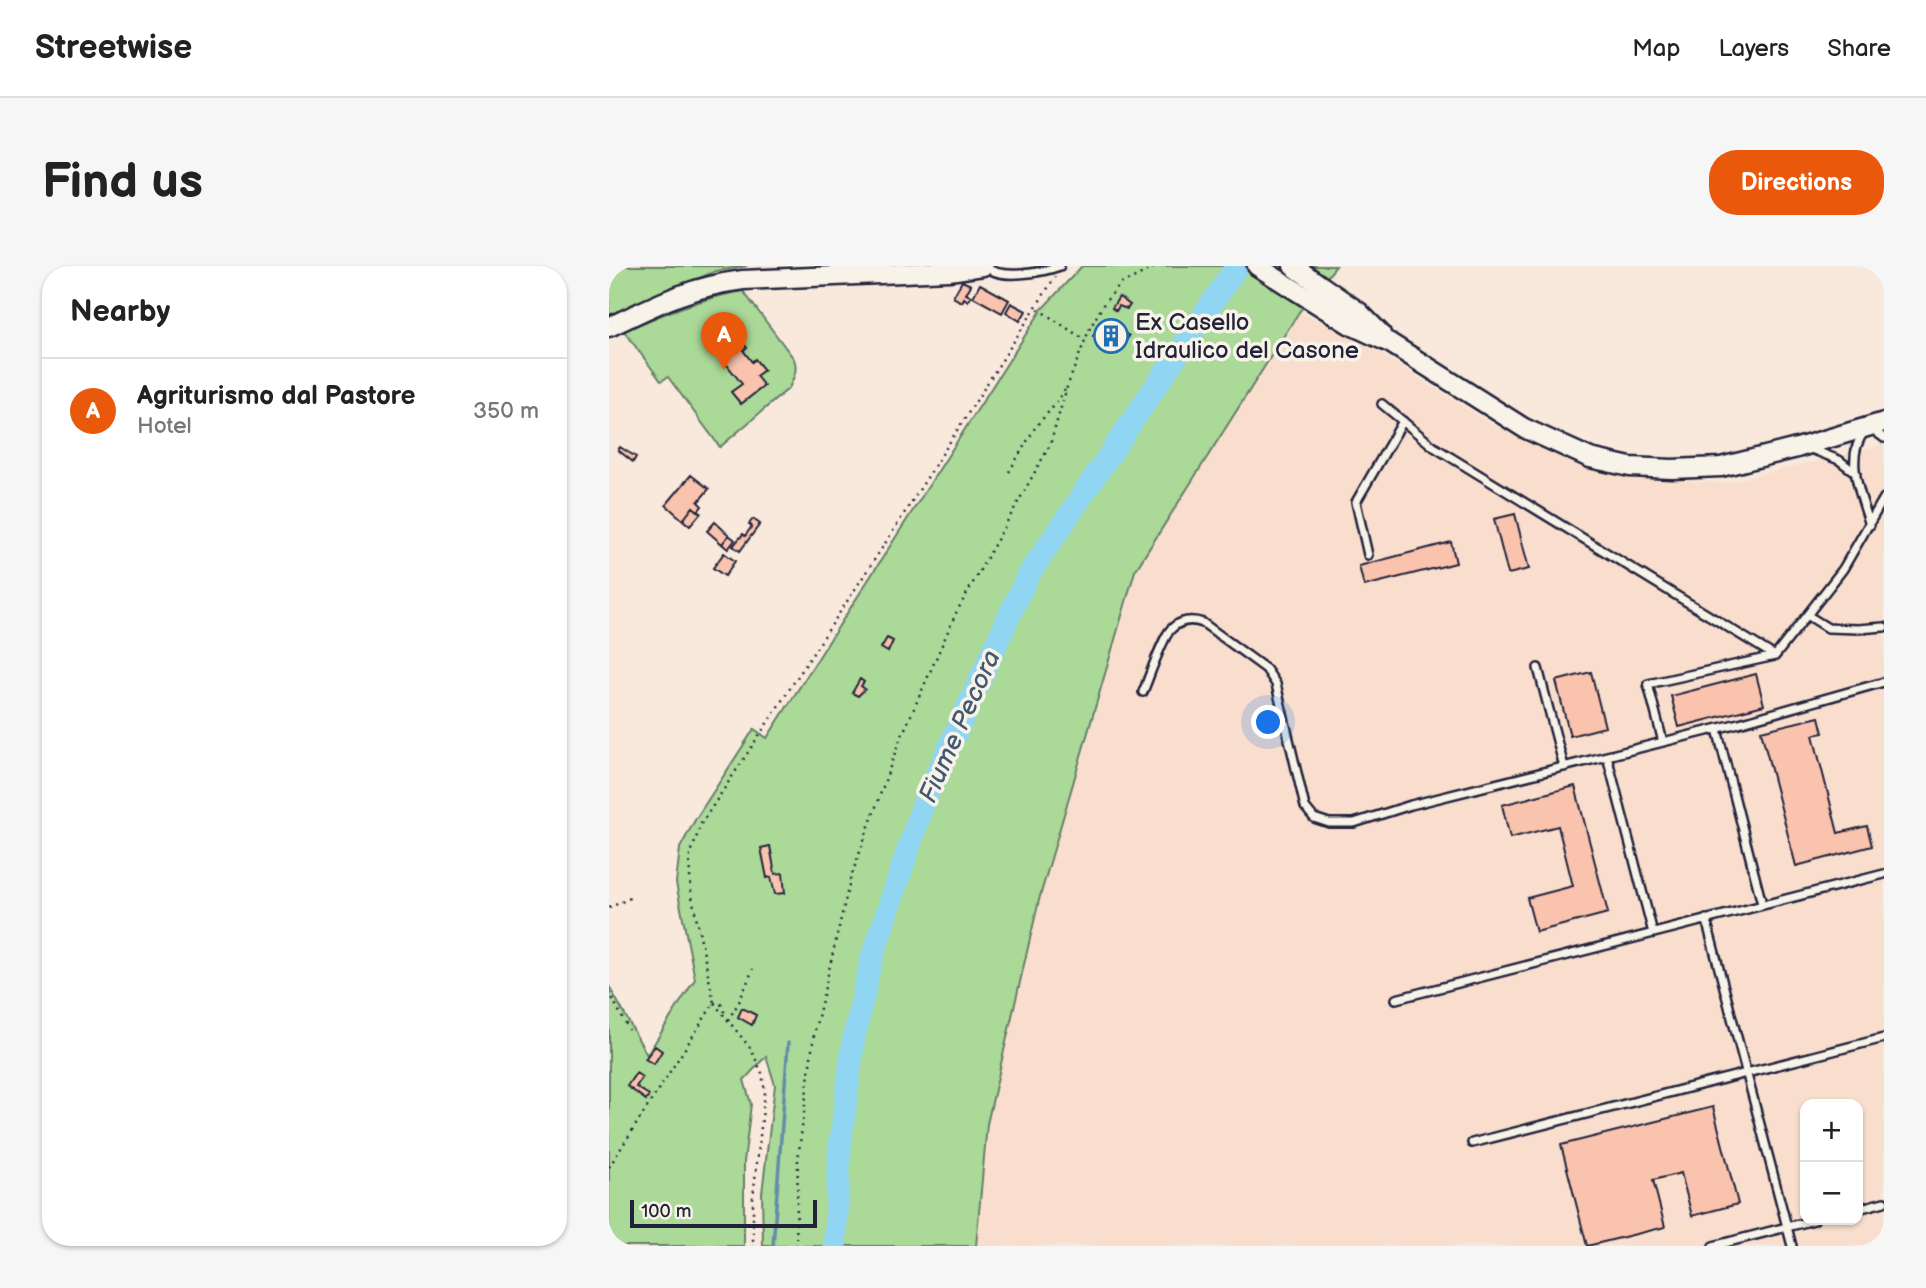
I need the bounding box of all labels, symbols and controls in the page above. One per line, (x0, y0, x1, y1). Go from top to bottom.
text: Streetwise (35, 28, 192, 68)
text: Map (1632, 34, 1680, 63)
text: Layers (1718, 34, 1789, 63)
text: Share (1827, 34, 1891, 63)
button: Directions (1709, 150, 1884, 215)
text: Find us (42, 153, 203, 212)
text: Nearby (70, 294, 170, 330)
place label: Ex Casello Idraulico del Casone (1135, 308, 1359, 365)
pin: A (701, 312, 747, 370)
building icon: Ex Casello Idraulico del Casone (1092, 317, 1130, 355)
text: Agriturismo dal Pastore (137, 381, 416, 412)
text: A (86, 397, 100, 425)
text: 350 m (473, 397, 539, 425)
text: Hotel (137, 412, 192, 440)
water label: Fiume Pecora (913, 646, 1008, 808)
your location (1251, 705, 1285, 739)
map controls (1800, 1099, 1863, 1225)
button: + (1800, 1099, 1863, 1162)
button: − (1800, 1162, 1863, 1225)
scale bar (630, 1197, 817, 1229)
text: 100 m (641, 1200, 692, 1223)

